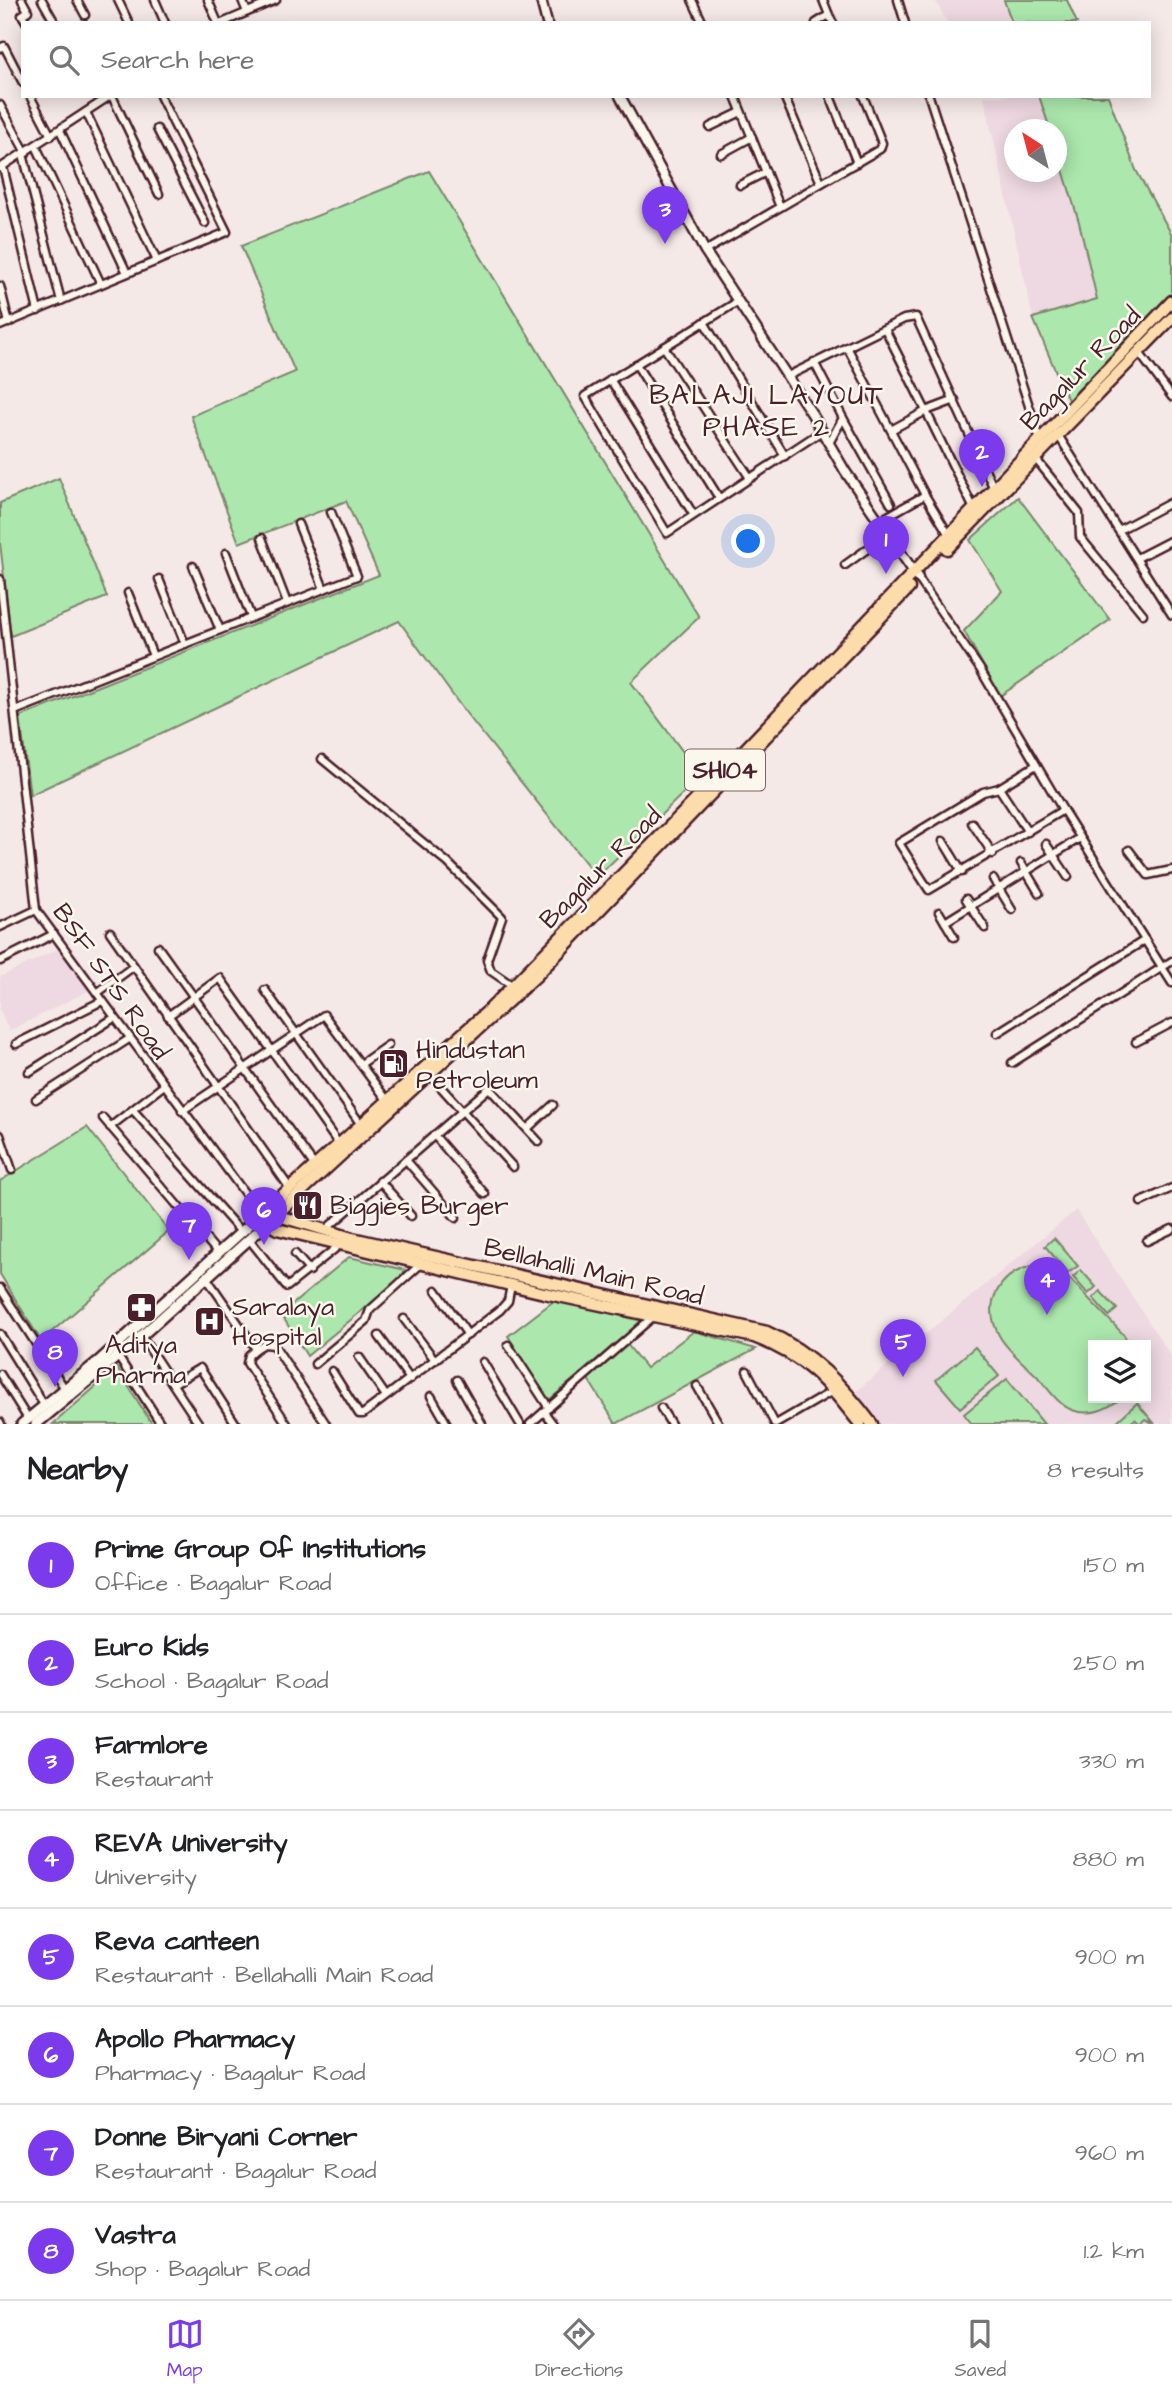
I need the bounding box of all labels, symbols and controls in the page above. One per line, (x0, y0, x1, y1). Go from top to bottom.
search box (21, 21, 1151, 98)
icon: search (45, 41, 83, 79)
text: Search here (101, 42, 254, 78)
north arrow (1004, 119, 1067, 182)
pin: 3 (642, 186, 688, 244)
street label: Bagalur Road (1012, 299, 1151, 440)
district label: BALAJI LAYOUT PHASE 2 (649, 376, 885, 447)
pin: 2 (959, 429, 1005, 487)
pin: 1 (863, 516, 909, 574)
your location (731, 524, 765, 558)
road number: SH104 (685, 750, 765, 790)
street label: Bagalur Road (531, 798, 671, 938)
street label: BSF STS Road (44, 896, 179, 1067)
place label: Hindustan Petroleum (416, 1032, 538, 1098)
fuel station icon: Hindustan Petroleum (376, 1047, 410, 1081)
pin: 6 (241, 1187, 287, 1245)
restaurant icon: Biggies Burger (290, 1188, 324, 1222)
place label: Biggies Burger (330, 1188, 509, 1226)
pin: 7 (166, 1202, 212, 1260)
street label: Bellahalli Main Road (480, 1229, 707, 1315)
pin: 4 (1024, 1257, 1070, 1315)
place label: Saralaya Hospital (232, 1289, 334, 1355)
pharmacy icon: Aditya Pharma (124, 1291, 158, 1325)
hospital icon: Saralaya Hospital (192, 1304, 226, 1338)
pin: 5 (880, 1319, 926, 1377)
place label: Aditya Pharma (96, 1327, 186, 1393)
pin: 8 (32, 1329, 78, 1387)
map controls (1088, 1340, 1151, 1403)
button: layers (1088, 1340, 1151, 1403)
text: Nearby (28, 1449, 128, 1491)
text: 8 results (1047, 1454, 1144, 1486)
text: Prime Group Of Institutions (95, 1531, 426, 1567)
text: 1 (50, 1549, 52, 1581)
text: 150 m (1083, 1549, 1144, 1581)
text: Office · Bagalur Road (95, 1567, 332, 1599)
text: Euro Kids (95, 1629, 209, 1665)
text: 2 (44, 1647, 58, 1679)
text: 250 m (1073, 1647, 1144, 1679)
text: School · Bagalur Road (95, 1665, 329, 1697)
text: Farmlore (95, 1727, 208, 1763)
text: 3 (45, 1745, 57, 1777)
text: 330 m (1079, 1745, 1144, 1777)
text: Restaurant (95, 1763, 213, 1795)
text: REVA University (95, 1825, 288, 1861)
text: 4 (43, 1843, 59, 1875)
text: 880 m (1073, 1843, 1144, 1875)
text: University (95, 1861, 197, 1893)
text: Reva canteen (95, 1923, 259, 1959)
text: 5 (43, 1941, 59, 1973)
text: 900 m (1075, 1941, 1144, 1973)
text: Restaurant · Bellahalli Main Road (95, 1959, 433, 1991)
text: Apollo Pharmacy (95, 2021, 295, 2057)
text: 6 (44, 2039, 58, 2071)
text: 900 m (1075, 2039, 1144, 2071)
text: Pharmacy · Bagalur Road (95, 2057, 366, 2089)
text: Donne Biryani Corner (95, 2119, 357, 2155)
text: 7 (44, 2137, 58, 2169)
text: 960 m (1075, 2137, 1144, 2169)
text: Restaurant · Bagalur Road (95, 2155, 377, 2187)
text: Vastra (95, 2217, 176, 2253)
text: 8 (44, 2235, 58, 2267)
text: 1.2 km (1083, 2235, 1144, 2267)
text: Shop · Bagalur Road (95, 2253, 310, 2285)
tab: Map (166, 2315, 204, 2384)
tab: Directions (535, 2315, 623, 2384)
tab: Saved (955, 2315, 1006, 2384)

